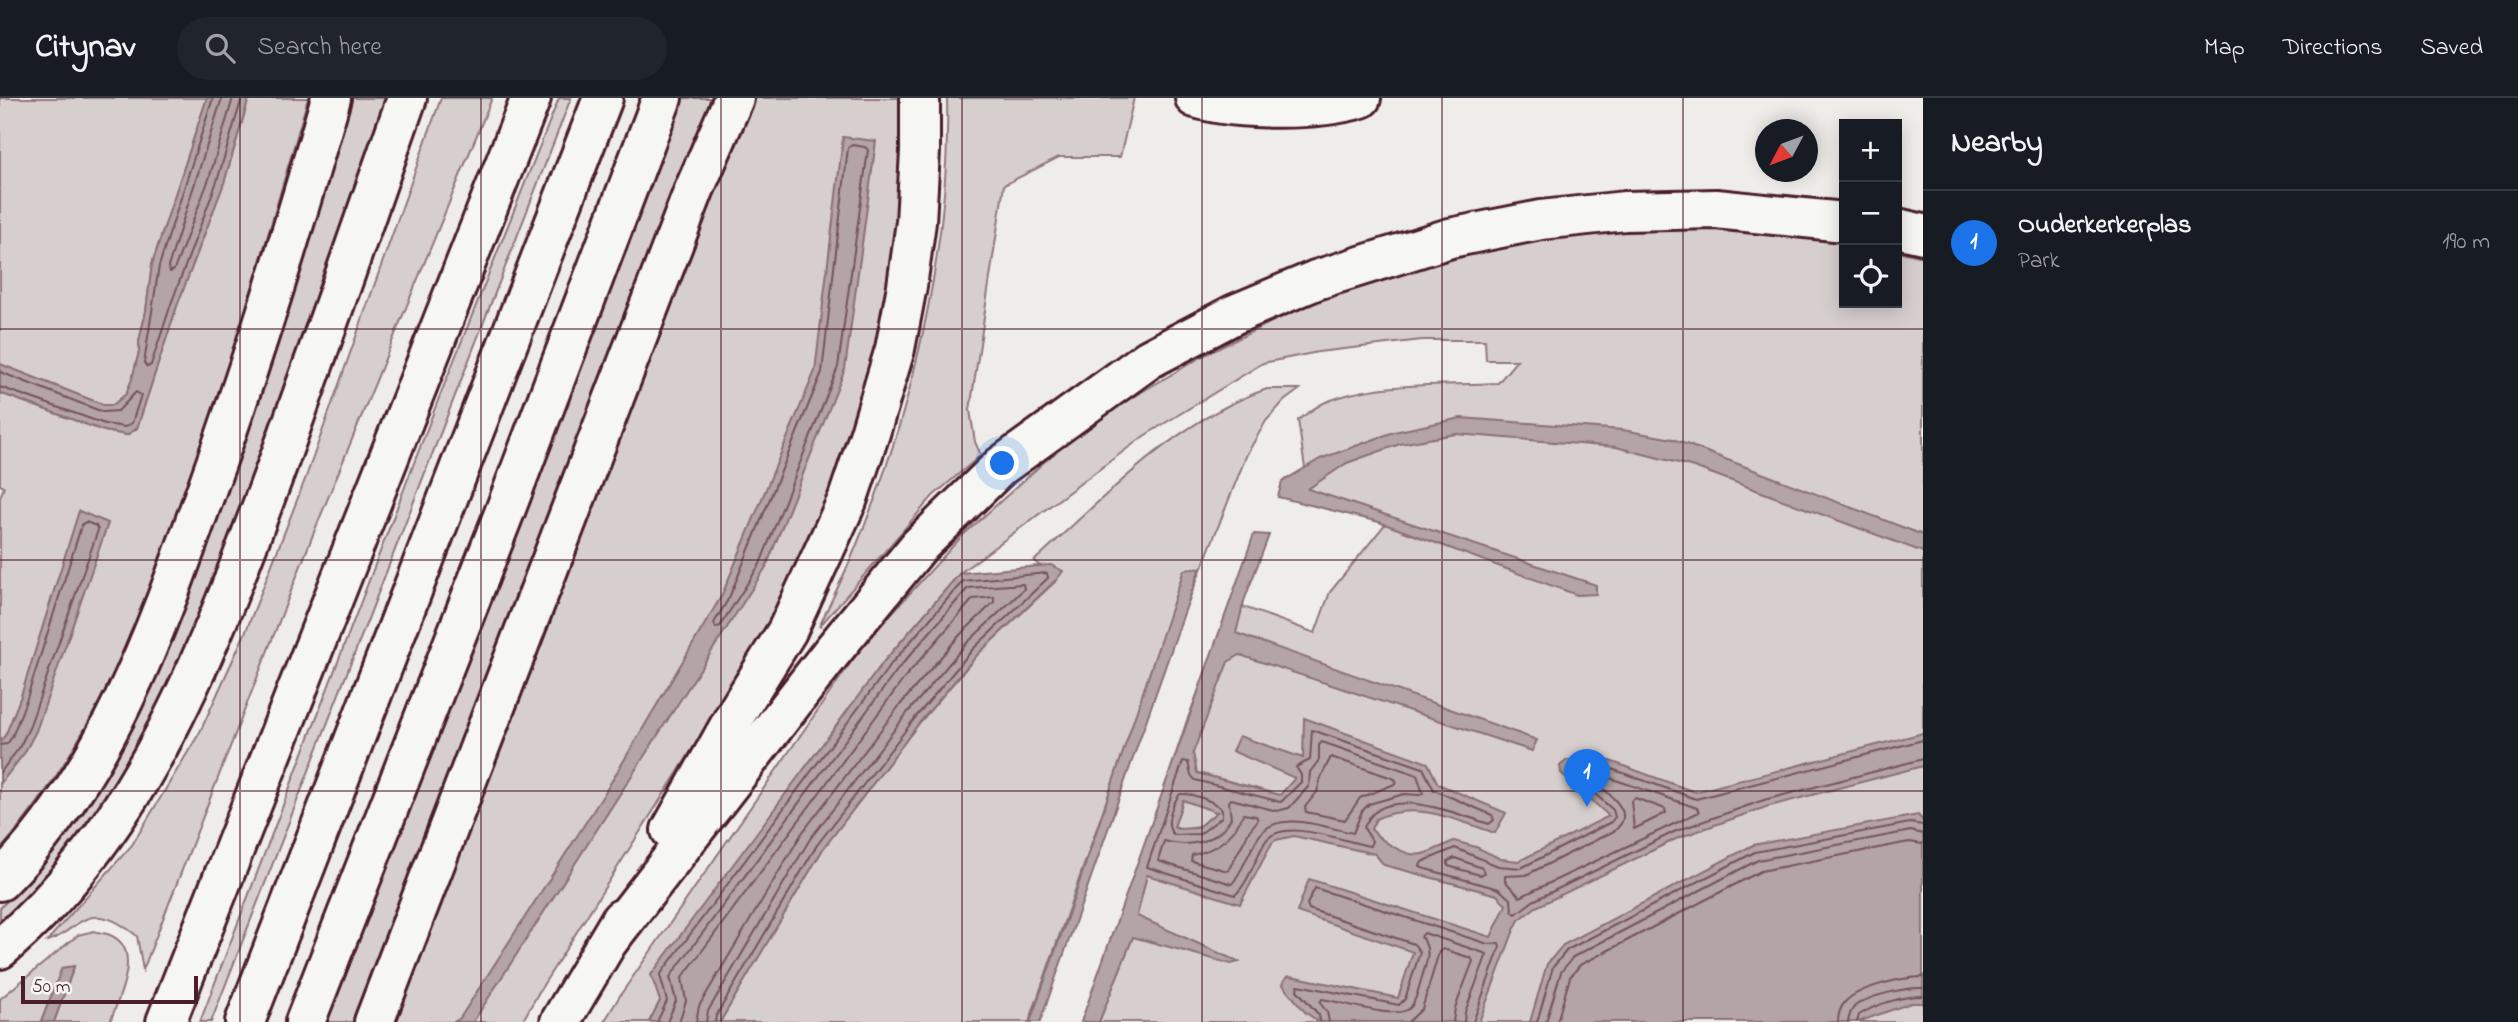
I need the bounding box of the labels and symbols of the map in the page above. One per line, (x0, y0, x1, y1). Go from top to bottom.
north arrow (1755, 119, 1818, 182)
your location (985, 446, 1019, 480)
pin: 1 (1564, 749, 1610, 807)
scale bar (21, 973, 198, 1005)

